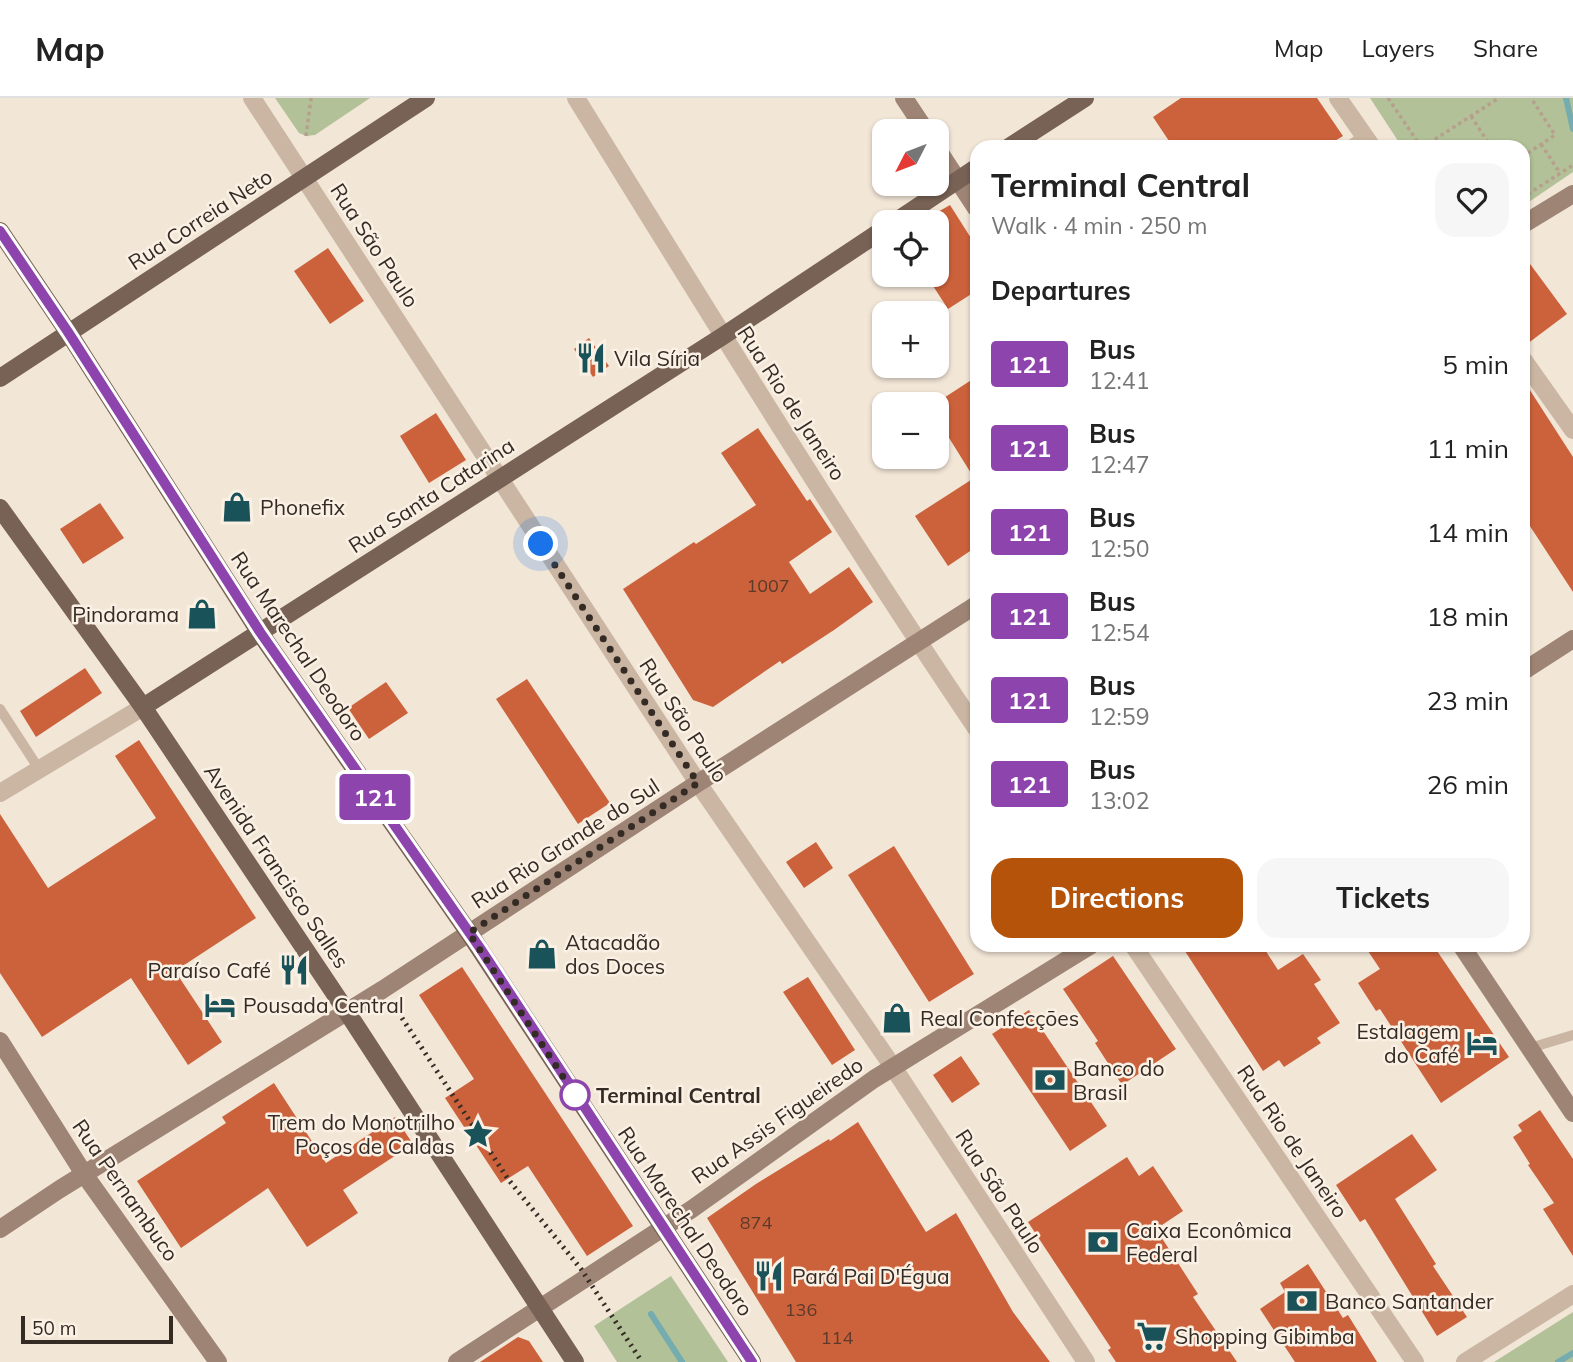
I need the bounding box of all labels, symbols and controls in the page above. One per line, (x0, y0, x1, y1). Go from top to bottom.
text: Map (35, 28, 105, 69)
text: Map (1274, 33, 1323, 63)
text: Layers (1361, 33, 1435, 63)
text: Share (1473, 33, 1538, 63)
north arrow (872, 119, 948, 196)
map controls (872, 119, 949, 469)
street label: Rua Correia Neto (123, 163, 277, 275)
button: heart (1435, 163, 1509, 237)
text: Terminal Central (991, 164, 1250, 205)
street label: Rua São Paulo (325, 178, 425, 312)
button: locate (872, 210, 949, 287)
text: Walk · 4 min · 250 m (991, 211, 1208, 240)
text: Departures (991, 274, 1131, 307)
button: + (872, 301, 949, 378)
street label: Rua Rio de Janeiro (732, 321, 852, 485)
text: Bus (1089, 333, 1135, 366)
restaurant icon: Vila Síria (574, 341, 608, 375)
place label: Vila Síria (614, 345, 700, 371)
text: 5 min (1442, 348, 1509, 381)
text: 121 (1008, 349, 1051, 379)
text: 12:41 (1089, 366, 1149, 395)
button: − (872, 392, 949, 469)
text: Bus (1089, 417, 1135, 450)
street label: Rua Santa Catarina (343, 432, 519, 558)
text: 11 min (1427, 432, 1509, 465)
text: 121 (1008, 433, 1051, 463)
text: 12:47 (1089, 450, 1149, 479)
shop icon: Phonefix (220, 490, 254, 524)
place label: Phonefix (260, 494, 345, 520)
text: Bus (1089, 501, 1135, 534)
text: 14 min (1427, 516, 1509, 549)
text: 121 (1008, 517, 1051, 547)
your location (523, 526, 558, 561)
text: 12:50 (1089, 534, 1149, 563)
street label: Rua Marechal Deodoro (226, 546, 372, 746)
house number: 1007 (746, 574, 790, 597)
text: Bus (1089, 585, 1135, 618)
shop icon: Pindorama (185, 597, 219, 631)
text: 18 min (1427, 600, 1509, 633)
place label: Pindorama (72, 601, 179, 627)
text: 121 (1008, 601, 1051, 631)
text: 12:54 (1089, 618, 1149, 647)
street label: Rua São Paulo (634, 653, 734, 787)
text: Bus (1089, 669, 1135, 702)
text: 23 min (1427, 684, 1509, 717)
text: 121 (1008, 685, 1051, 715)
text: 12:59 (1089, 702, 1149, 731)
text: Bus (1089, 753, 1135, 786)
street label: Avenida Francisco Salles (199, 759, 355, 973)
text: 26 min (1427, 768, 1509, 801)
text: 121 (1008, 769, 1051, 799)
street label: Rua Rio Grande do Sul (466, 772, 664, 914)
line badge: 121 (335, 774, 415, 820)
text: 121 (353, 782, 397, 812)
text: 13:02 (1089, 786, 1149, 815)
button: Directions (991, 858, 1243, 938)
button: Tickets (1257, 858, 1509, 938)
place label: Atacadão dos Doces (565, 929, 665, 979)
shop icon: Atacadão dos Doces (525, 937, 559, 971)
restaurant icon: Paraíso Café (277, 953, 311, 987)
place label: Paraíso Café (147, 957, 271, 983)
hotel icon: Pousada Central (203, 988, 237, 1022)
place label: Pousada Central (243, 992, 404, 1018)
shop icon: Real Confecçōes (880, 1001, 914, 1035)
place label: Real Confecçōes (920, 1005, 1079, 1031)
place label: Estalagem do Café (1356, 1018, 1459, 1068)
hotel icon: Estalagem do Café (1465, 1026, 1499, 1060)
street label: Rua Assis Figueiredo (686, 1051, 868, 1189)
place label: Banco do Brasil (1073, 1055, 1164, 1105)
street label: Rua Rio de Janeiro (1232, 1060, 1354, 1222)
bank icon: Banco do Brasil (1033, 1063, 1067, 1097)
marker: Terminal Central (560, 1080, 590, 1110)
place label: Terminal Central (596, 1082, 761, 1108)
place label: Trem do Monotrilho Poços de Caldas (268, 1109, 455, 1159)
street label: Rua Pernambuco (67, 1114, 185, 1266)
place icon: Trem do Monotrilho Poços de Caldas (461, 1117, 495, 1151)
street label: Rua Marechal Deodoro (613, 1121, 759, 1321)
street label: Rua São Paulo (950, 1124, 1050, 1258)
house number: 874 (740, 1211, 772, 1234)
place label: Caixa Econômica Federal (1126, 1217, 1292, 1267)
bank icon: Caixa Econômica Federal (1086, 1225, 1120, 1259)
restaurant icon: Pará Pai D'Égua (752, 1259, 786, 1293)
place label: Pará Pai D'Égua (792, 1263, 950, 1289)
bank icon: Banco Santander (1285, 1284, 1319, 1318)
place label: Banco Santander (1325, 1288, 1494, 1314)
house number: 136 (785, 1298, 817, 1321)
scale bar (21, 1313, 173, 1345)
text: 50 m (32, 1316, 76, 1340)
supermarket icon: Shopping Gibimba (1135, 1319, 1169, 1353)
place label: Shopping Gibimba (1175, 1323, 1355, 1349)
house number: 114 (821, 1326, 853, 1349)

